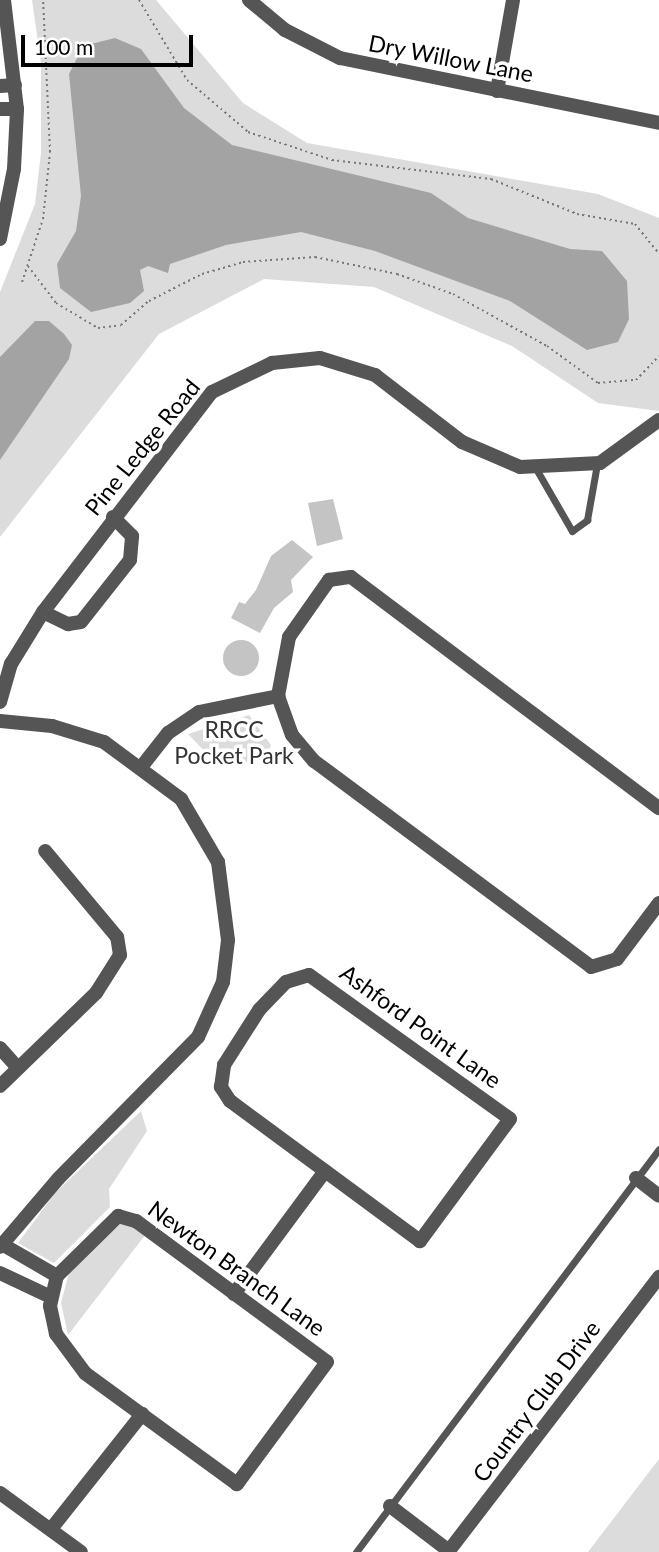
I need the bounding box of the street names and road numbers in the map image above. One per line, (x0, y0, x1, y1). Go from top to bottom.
street label: Dry Willow Lane (366, 28, 536, 88)
street label: Pine Ledge Road (79, 373, 205, 521)
street label: Ashford Point Lane (335, 958, 507, 1094)
street label: Newton Branch Lane (143, 1194, 331, 1342)
street label: Country Club Drive (466, 1315, 606, 1487)

